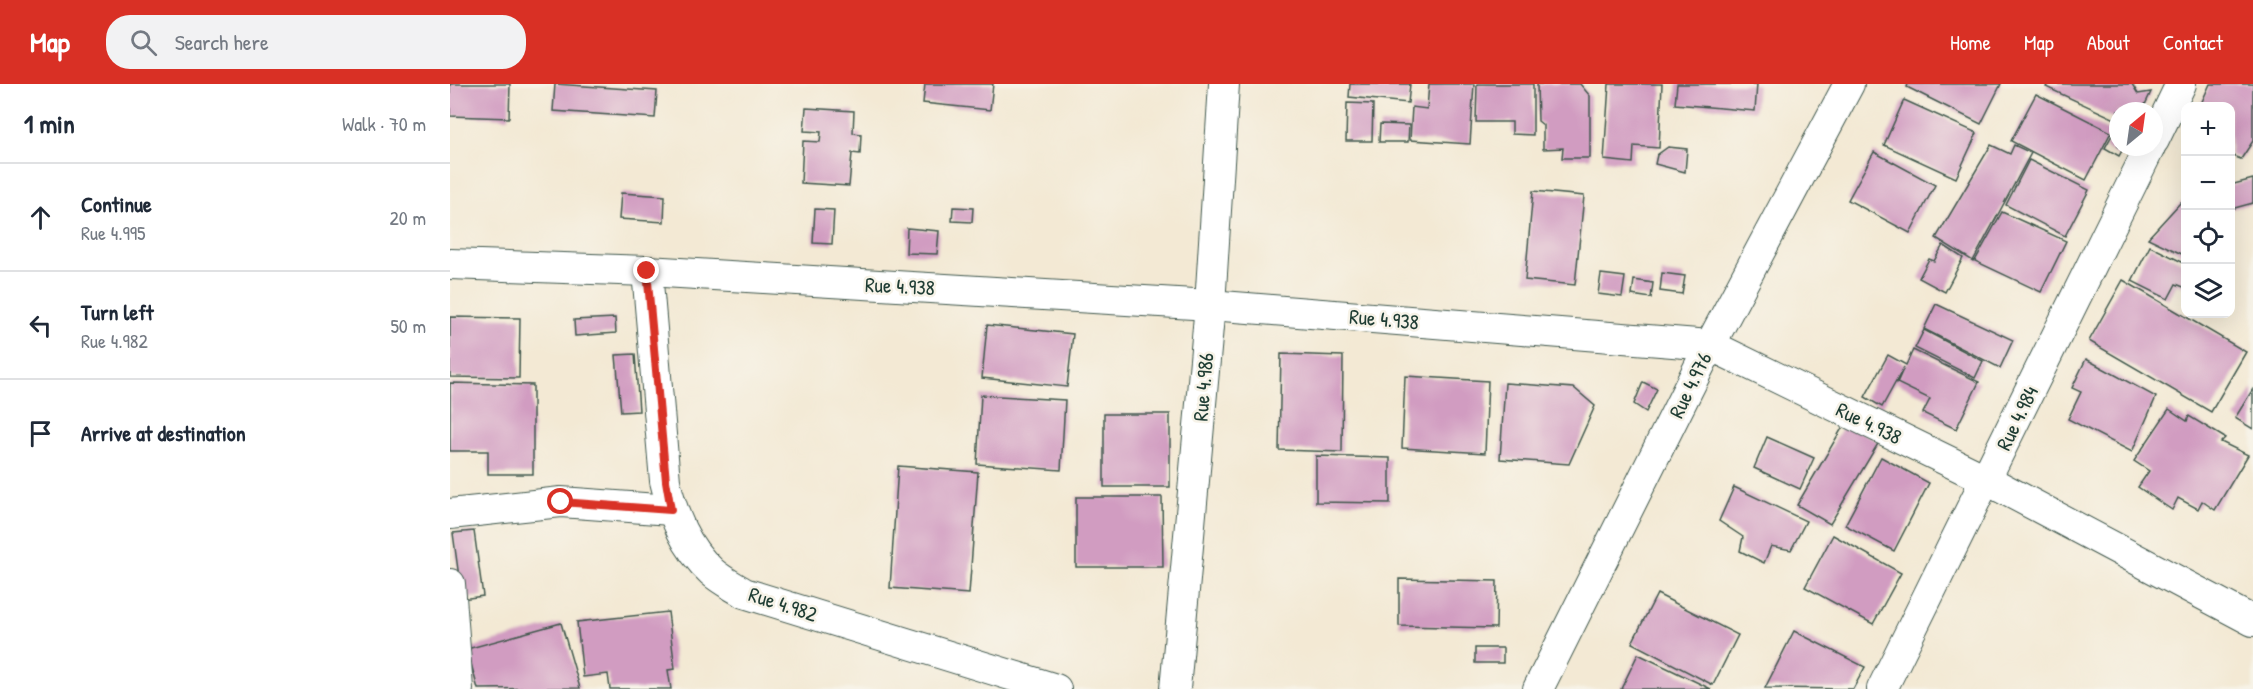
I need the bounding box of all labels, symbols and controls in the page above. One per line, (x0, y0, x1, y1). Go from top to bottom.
search box (106, 15, 526, 69)
text: Map (30, 23, 70, 61)
icon: search (127, 26, 160, 59)
text: Search here (175, 27, 269, 57)
text: Home (1950, 28, 1991, 57)
text: Map (2024, 28, 2054, 57)
text: About (2087, 28, 2130, 57)
text: Contact (2163, 28, 2223, 57)
north arrow (2109, 102, 2163, 156)
map controls (2181, 102, 2235, 318)
button: + (2181, 102, 2235, 156)
text: 1 min (24, 106, 75, 141)
text: Walk · 70 m (342, 110, 426, 137)
button: − (2181, 156, 2235, 210)
text: Continue (81, 189, 152, 219)
icon: ahead (24, 201, 57, 234)
text: 20 m (389, 204, 426, 231)
button: locate (2181, 210, 2235, 264)
text: Rue 4.995 (81, 219, 146, 246)
route end (633, 257, 659, 283)
button: layers (2181, 264, 2235, 318)
street label: Rue 4.938 (864, 270, 936, 302)
text: Turn left (81, 297, 154, 327)
street label: Rue 4.938 (1348, 302, 1420, 336)
icon: left (24, 309, 57, 342)
text: 50 m (390, 312, 426, 339)
text: Rue 4.982 (81, 327, 148, 354)
street label: Rue 4.976 (1662, 347, 1718, 423)
street label: Rue 4.986 (1186, 352, 1220, 422)
street label: Rue 4.984 (1989, 381, 2045, 455)
street label: Rue 4.938 (1831, 395, 1907, 451)
icon: arrive (24, 417, 57, 450)
text: Arrive at destination (81, 418, 246, 448)
route start (547, 488, 573, 514)
street label: Rue 4.982 (745, 579, 821, 629)

